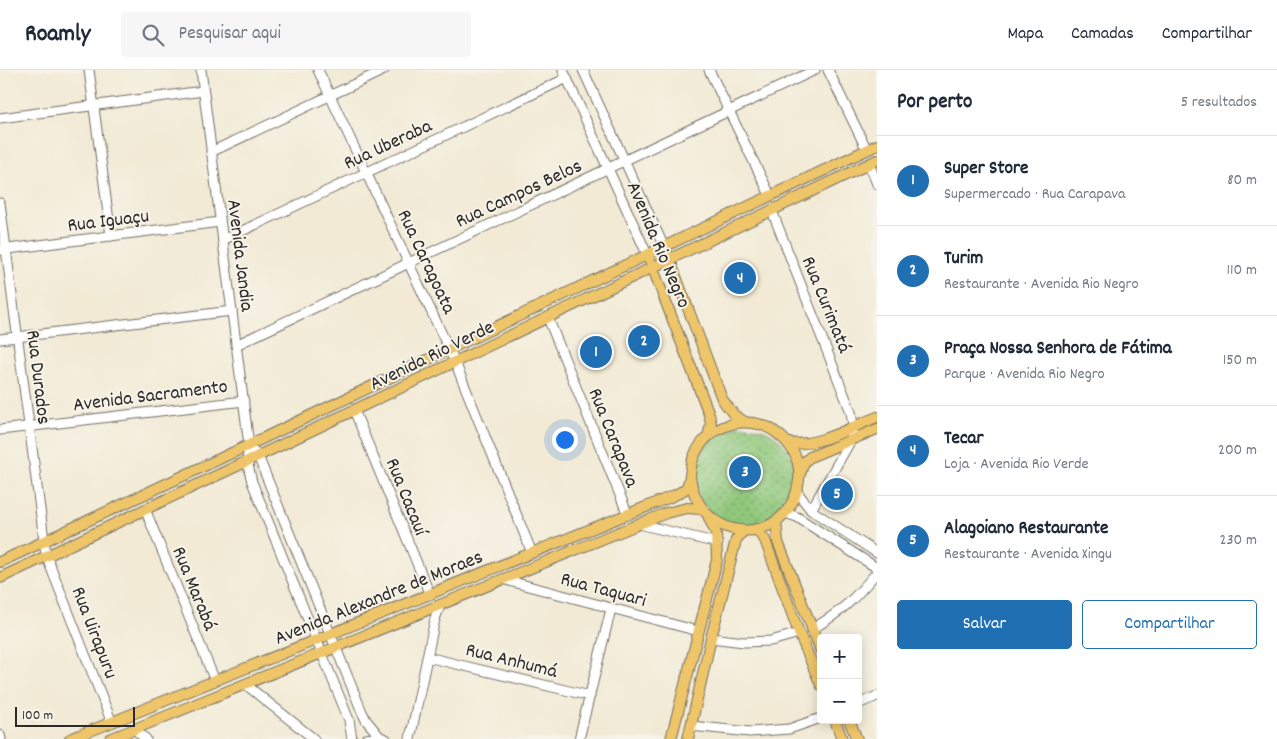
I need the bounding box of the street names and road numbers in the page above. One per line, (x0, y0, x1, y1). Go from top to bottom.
street label: Rua Uberaba (340, 113, 437, 178)
street label: Rua Campos Belos (451, 153, 587, 236)
street label: Avenida Rio Negro (618, 178, 697, 313)
street label: Avenida Jandia (218, 198, 260, 314)
street label: Rua Iguaçu (66, 203, 151, 241)
street label: Rua Caragoata (389, 206, 462, 320)
street label: Rua Curimatá (793, 252, 857, 358)
street label: Avenida Rio Verde (365, 314, 499, 399)
street label: Rua Durados (17, 329, 57, 426)
street label: Avenida Sacramento (72, 374, 229, 420)
street label: Rua Carapava (580, 384, 645, 492)
street label: Rua Cacauí (377, 454, 434, 541)
street label: Rua Marabá (164, 543, 223, 636)
street label: Avenida Alexandre de Moraes (271, 544, 487, 653)
street label: Rua Taquari (557, 566, 650, 616)
street label: Rua Uirapuru (63, 583, 124, 683)
street label: Rua Anhumá (462, 637, 560, 687)

